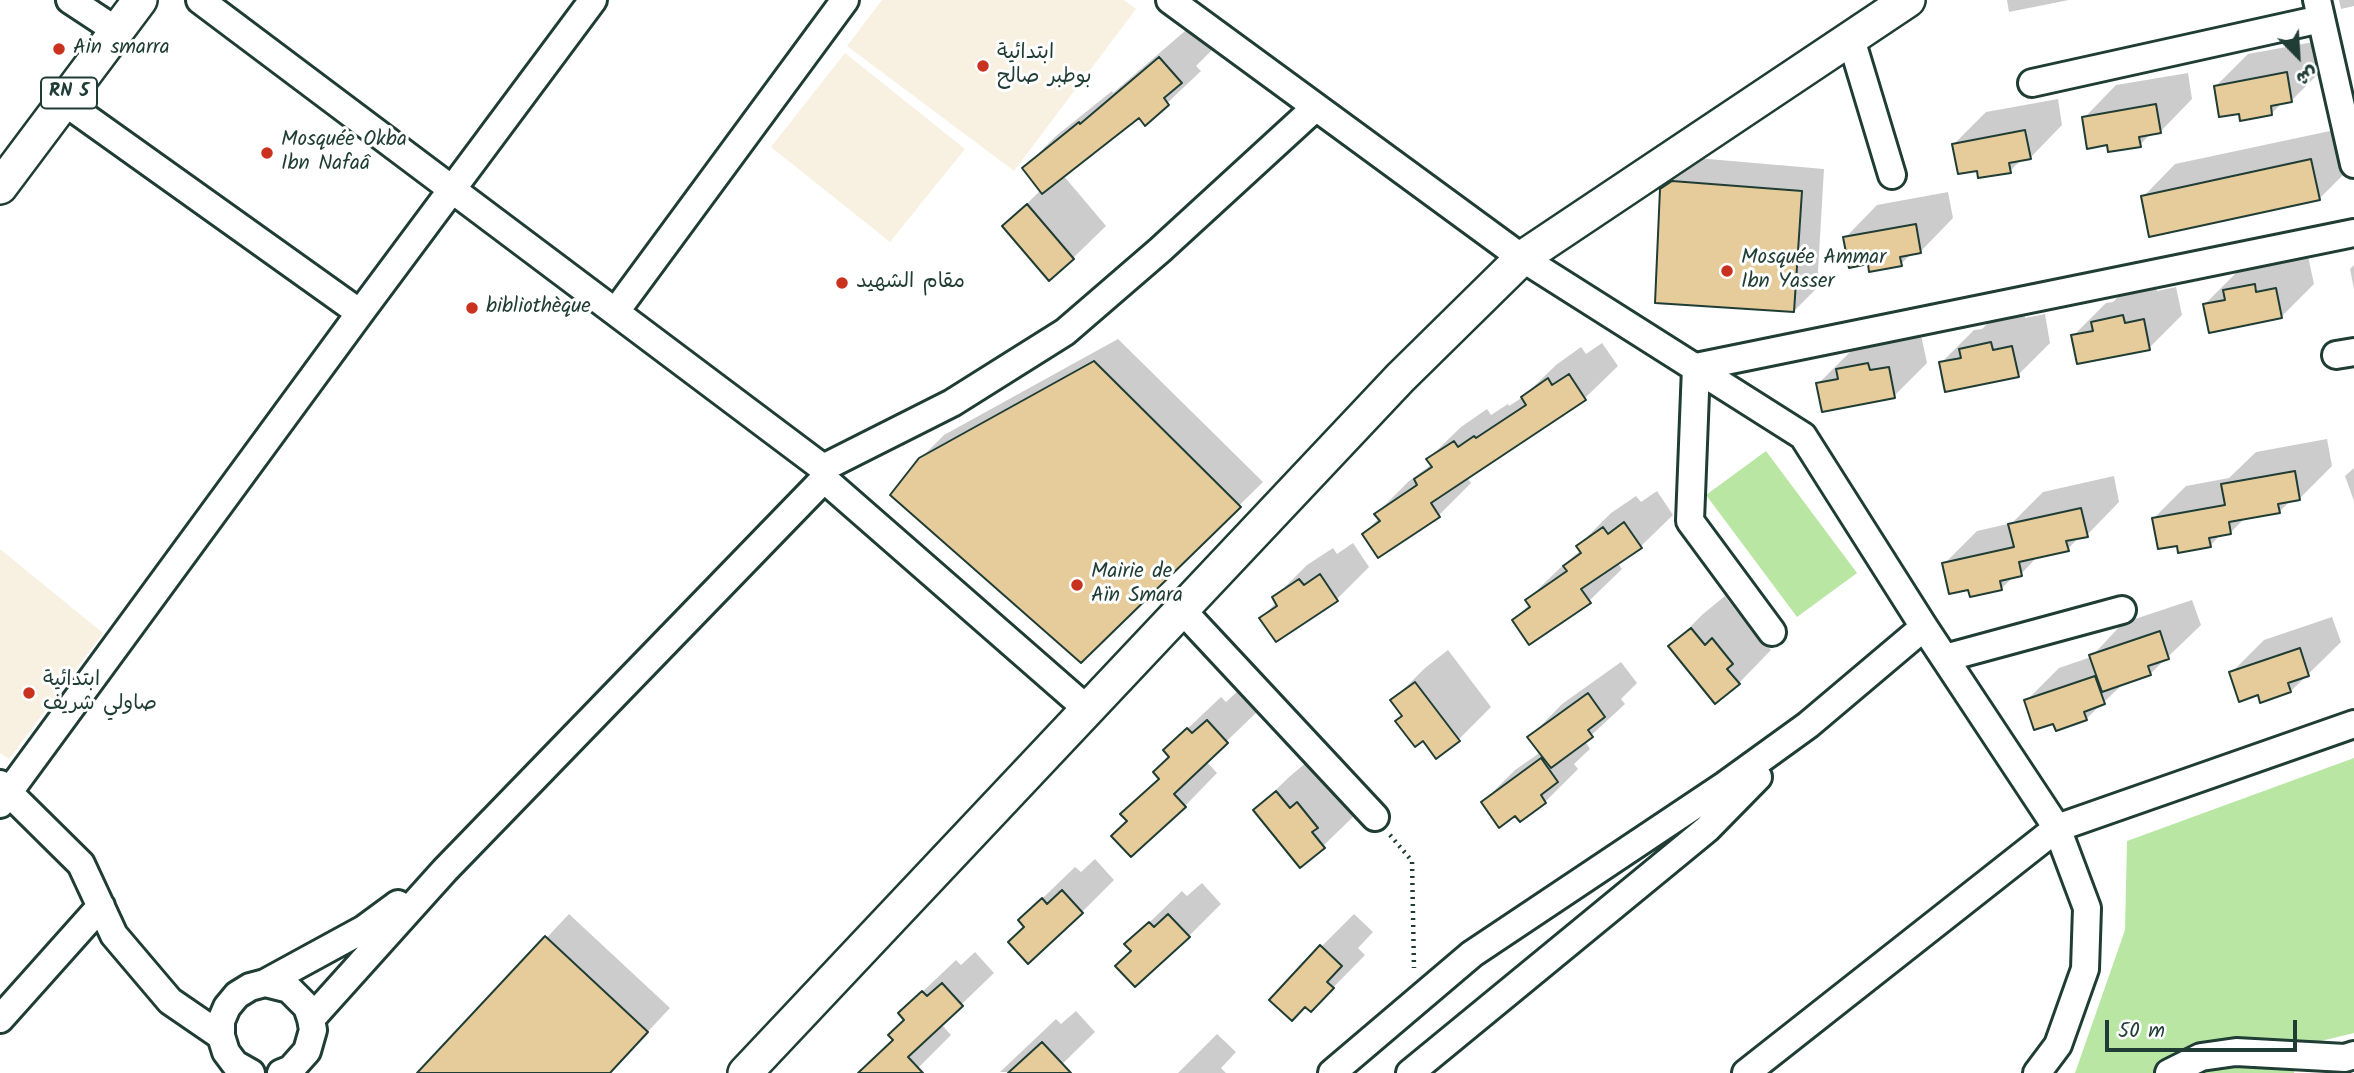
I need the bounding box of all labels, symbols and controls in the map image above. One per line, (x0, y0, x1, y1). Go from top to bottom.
north arrow (2263, 21, 2333, 91)
place label: Ain smarra (73, 36, 170, 62)
marker: Ain smarra (51, 41, 67, 57)
place label: ابتدائية بوطبر صالح (997, 41, 1092, 91)
text: ش (2291, 57, 2322, 93)
marker: ابتدائية بوطبر صالح (975, 58, 991, 74)
road number: RN 5 (41, 78, 97, 108)
place label: Mosquée Okba Ibn Nafaâ (281, 128, 407, 178)
marker: Mosquée Okba Ibn Nafaâ (259, 145, 275, 161)
place label: Mosquée Ammar Ibn Yasser (1741, 246, 1886, 296)
marker: Mosquée Ammar Ibn Yasser (1719, 263, 1735, 279)
place label: مقام الشهيد (856, 270, 965, 296)
marker: مقام الشهيد (834, 275, 850, 291)
place label: bibliothèque (486, 295, 591, 321)
marker: bibliothèque (464, 300, 480, 316)
place label: Mairie de Aïn Smara (1091, 560, 1183, 610)
marker: Mairie de Aïn Smara (1069, 577, 1085, 593)
place label: ابتدائية صاولي شريف (43, 668, 157, 718)
marker: ابتدائية صاولي شريف (21, 685, 37, 701)
scale bar (2109, 1006, 2302, 1050)
text: 50 m (2118, 1015, 2165, 1048)

